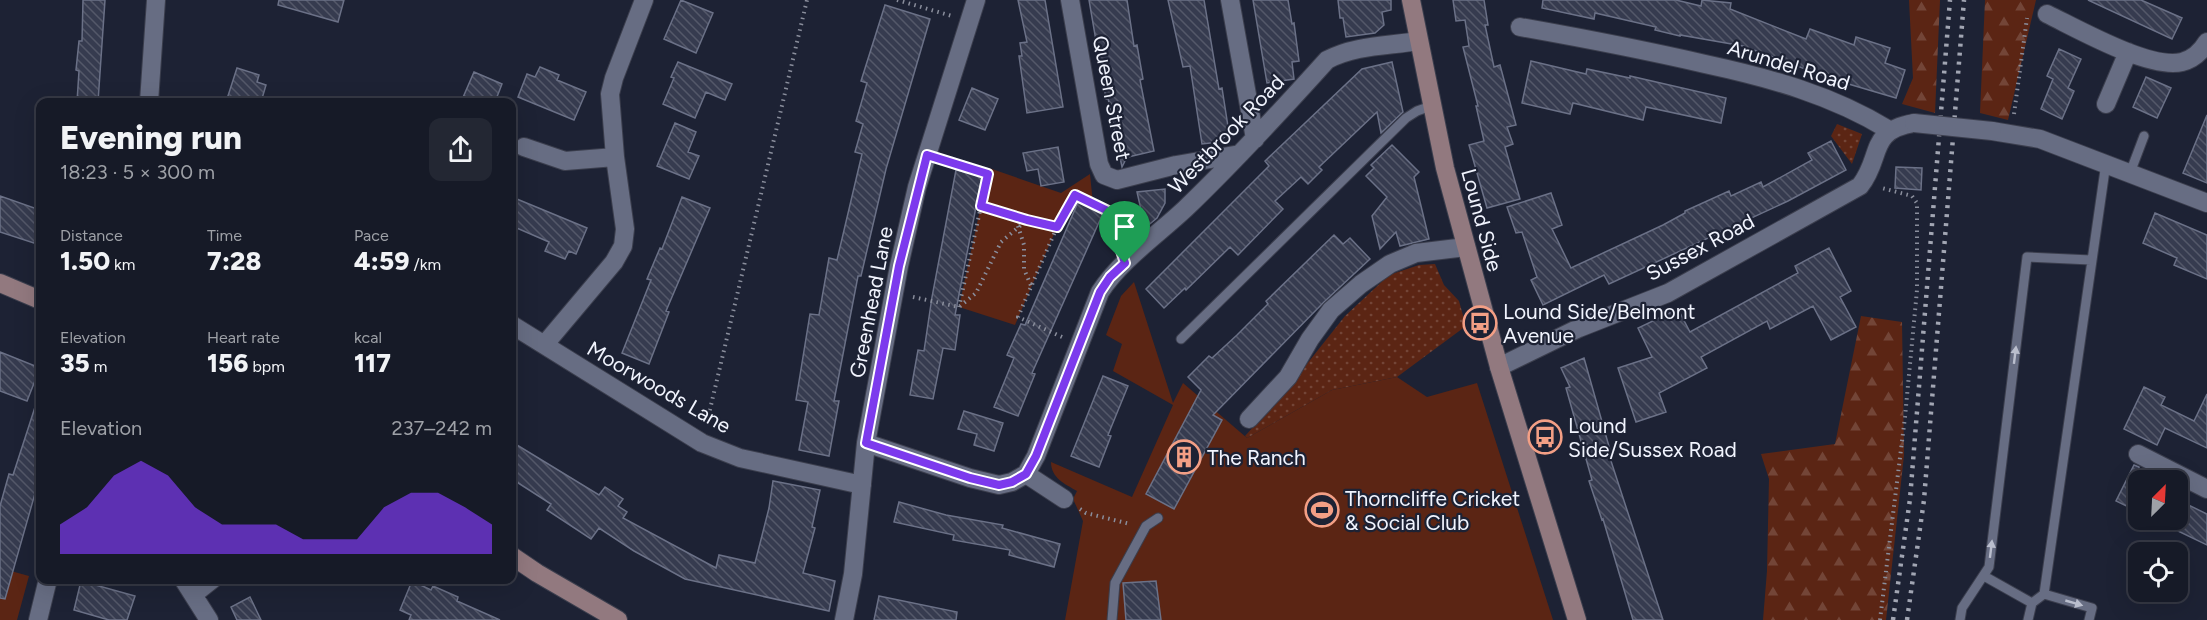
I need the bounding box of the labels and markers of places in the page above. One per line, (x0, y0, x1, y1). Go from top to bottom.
pin (1099, 201, 1150, 263)
place label: Lound Side/Belmont Avenue (1503, 299, 1695, 348)
bus stop icon: Lound Side/Belmont Avenue (1462, 305, 1498, 341)
place label: Lound Side/Sussex Road (1568, 413, 1737, 462)
bus stop icon: Lound Side/Sussex Road (1527, 419, 1563, 455)
building icon: The Ranch (1166, 439, 1202, 475)
place label: The Ranch (1207, 445, 1306, 470)
place label: Thorncliffe Cricket & Social Club (1345, 486, 1520, 535)
sports icon: Thorncliffe Cricket & Social Club (1304, 492, 1340, 528)

